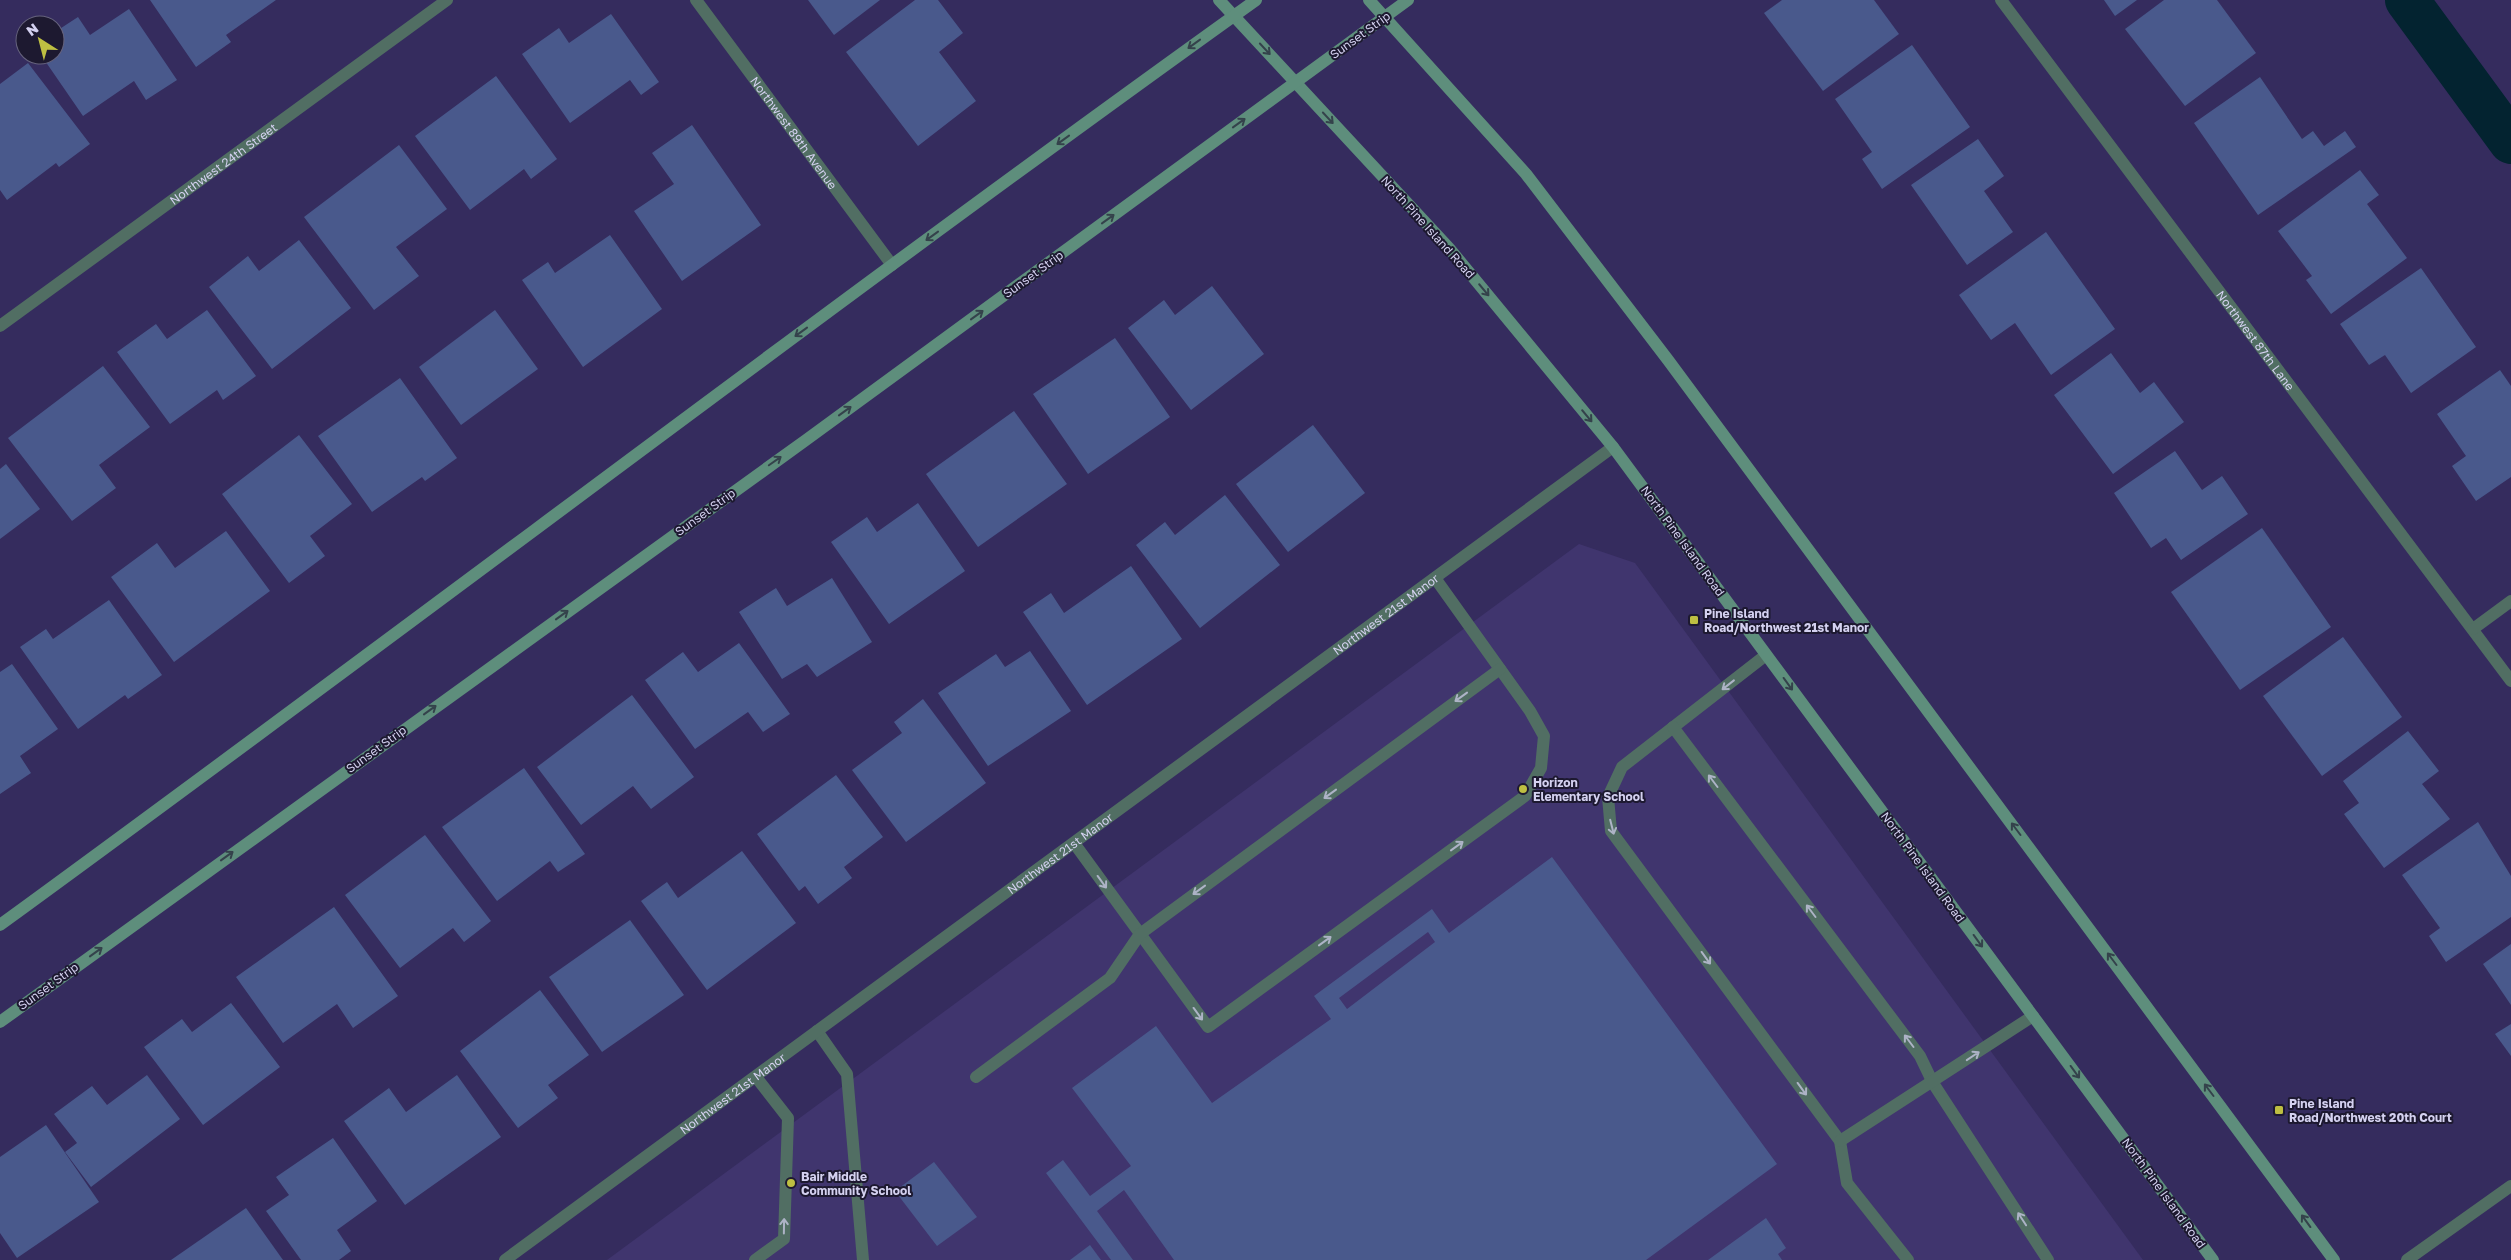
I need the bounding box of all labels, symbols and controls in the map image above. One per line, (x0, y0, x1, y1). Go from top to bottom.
street label: Sunset Strip (1327, 8, 1393, 62)
north arrow (15, 15, 65, 65)
text: N (23, 19, 41, 39)
one-way arrow (1188, 39, 1202, 49)
one-way arrow (1259, 42, 1270, 55)
street label: Northwest 89th Avenue (748, 73, 841, 192)
one-way arrow (1322, 111, 1334, 124)
one-way arrow (1232, 118, 1245, 129)
street label: Northwest 24th Street (166, 119, 280, 207)
one-way arrow (1056, 135, 1070, 145)
street label: North Pine Island Road (1378, 173, 1478, 281)
one-way arrow (1101, 214, 1114, 225)
one-way arrow (925, 231, 939, 241)
street label: Sunset Strip (1000, 247, 1066, 301)
one-way arrow (1478, 284, 1489, 297)
street label: Northwest 87th Lane (2213, 287, 2298, 393)
one-way arrow (970, 310, 983, 321)
one-way arrow (794, 327, 808, 337)
one-way arrow (838, 406, 852, 416)
one-way arrow (1582, 409, 1593, 422)
one-way arrow (768, 456, 782, 467)
street label: North Pine Island Road (1638, 483, 1728, 599)
street label: Sunset Strip (672, 485, 738, 539)
street label: Northwest 21st Manor (1330, 570, 1442, 658)
place label: Pine Island Road/Northwest 21st Manor (1704, 606, 1869, 635)
one-way arrow (555, 610, 569, 620)
marker: Pine Island Road/Northwest 21st Manor (1688, 614, 1700, 626)
one-way arrow (1783, 677, 1793, 691)
one-way arrow (1721, 680, 1735, 690)
one-way arrow (1455, 692, 1468, 703)
one-way arrow (423, 705, 437, 715)
street label: Sunset Strip (343, 722, 409, 776)
one-way arrow (1708, 774, 1718, 788)
place label: Horizon Elementary School (1533, 775, 1644, 804)
marker: Horizon Elementary School (1517, 783, 1529, 795)
one-way arrow (1323, 789, 1337, 799)
street label: Northwest 21st Manor (1004, 809, 1116, 897)
street label: North Pine Island Road (1878, 809, 1968, 925)
one-way arrow (1608, 818, 1617, 834)
one-way arrow (2010, 823, 2021, 836)
one-way arrow (1450, 840, 1463, 851)
one-way arrow (220, 851, 234, 861)
one-way arrow (1097, 875, 1107, 889)
one-way arrow (1192, 885, 1206, 895)
one-way arrow (1806, 904, 1816, 918)
one-way arrow (1973, 934, 1983, 948)
one-way arrow (1318, 936, 1332, 946)
one-way arrow (89, 947, 103, 957)
one-way arrow (1700, 951, 1711, 964)
one-way arrow (2107, 953, 2118, 966)
street label: Sunset Strip (15, 959, 81, 1013)
one-way arrow (1193, 1007, 1203, 1021)
one-way arrow (1904, 1034, 1914, 1048)
street label: Northwest 21st Manor (677, 1049, 788, 1137)
one-way arrow (1966, 1050, 1980, 1060)
one-way arrow (2069, 1065, 2080, 1078)
one-way arrow (1797, 1082, 1807, 1096)
one-way arrow (2204, 1083, 2214, 1097)
place label: Pine Island Road/Northwest 20th Court (2289, 1096, 2452, 1125)
marker: Pine Island Road/Northwest 20th Court (2273, 1104, 2285, 1116)
street label: North Pine Island Road (2119, 1135, 2209, 1251)
place label: Bair Middle Community School (801, 1169, 911, 1198)
marker: Bair Middle Community School (785, 1177, 797, 1189)
one-way arrow (2016, 1212, 2027, 1226)
one-way arrow (2300, 1214, 2311, 1228)
one-way arrow (780, 1218, 789, 1234)

